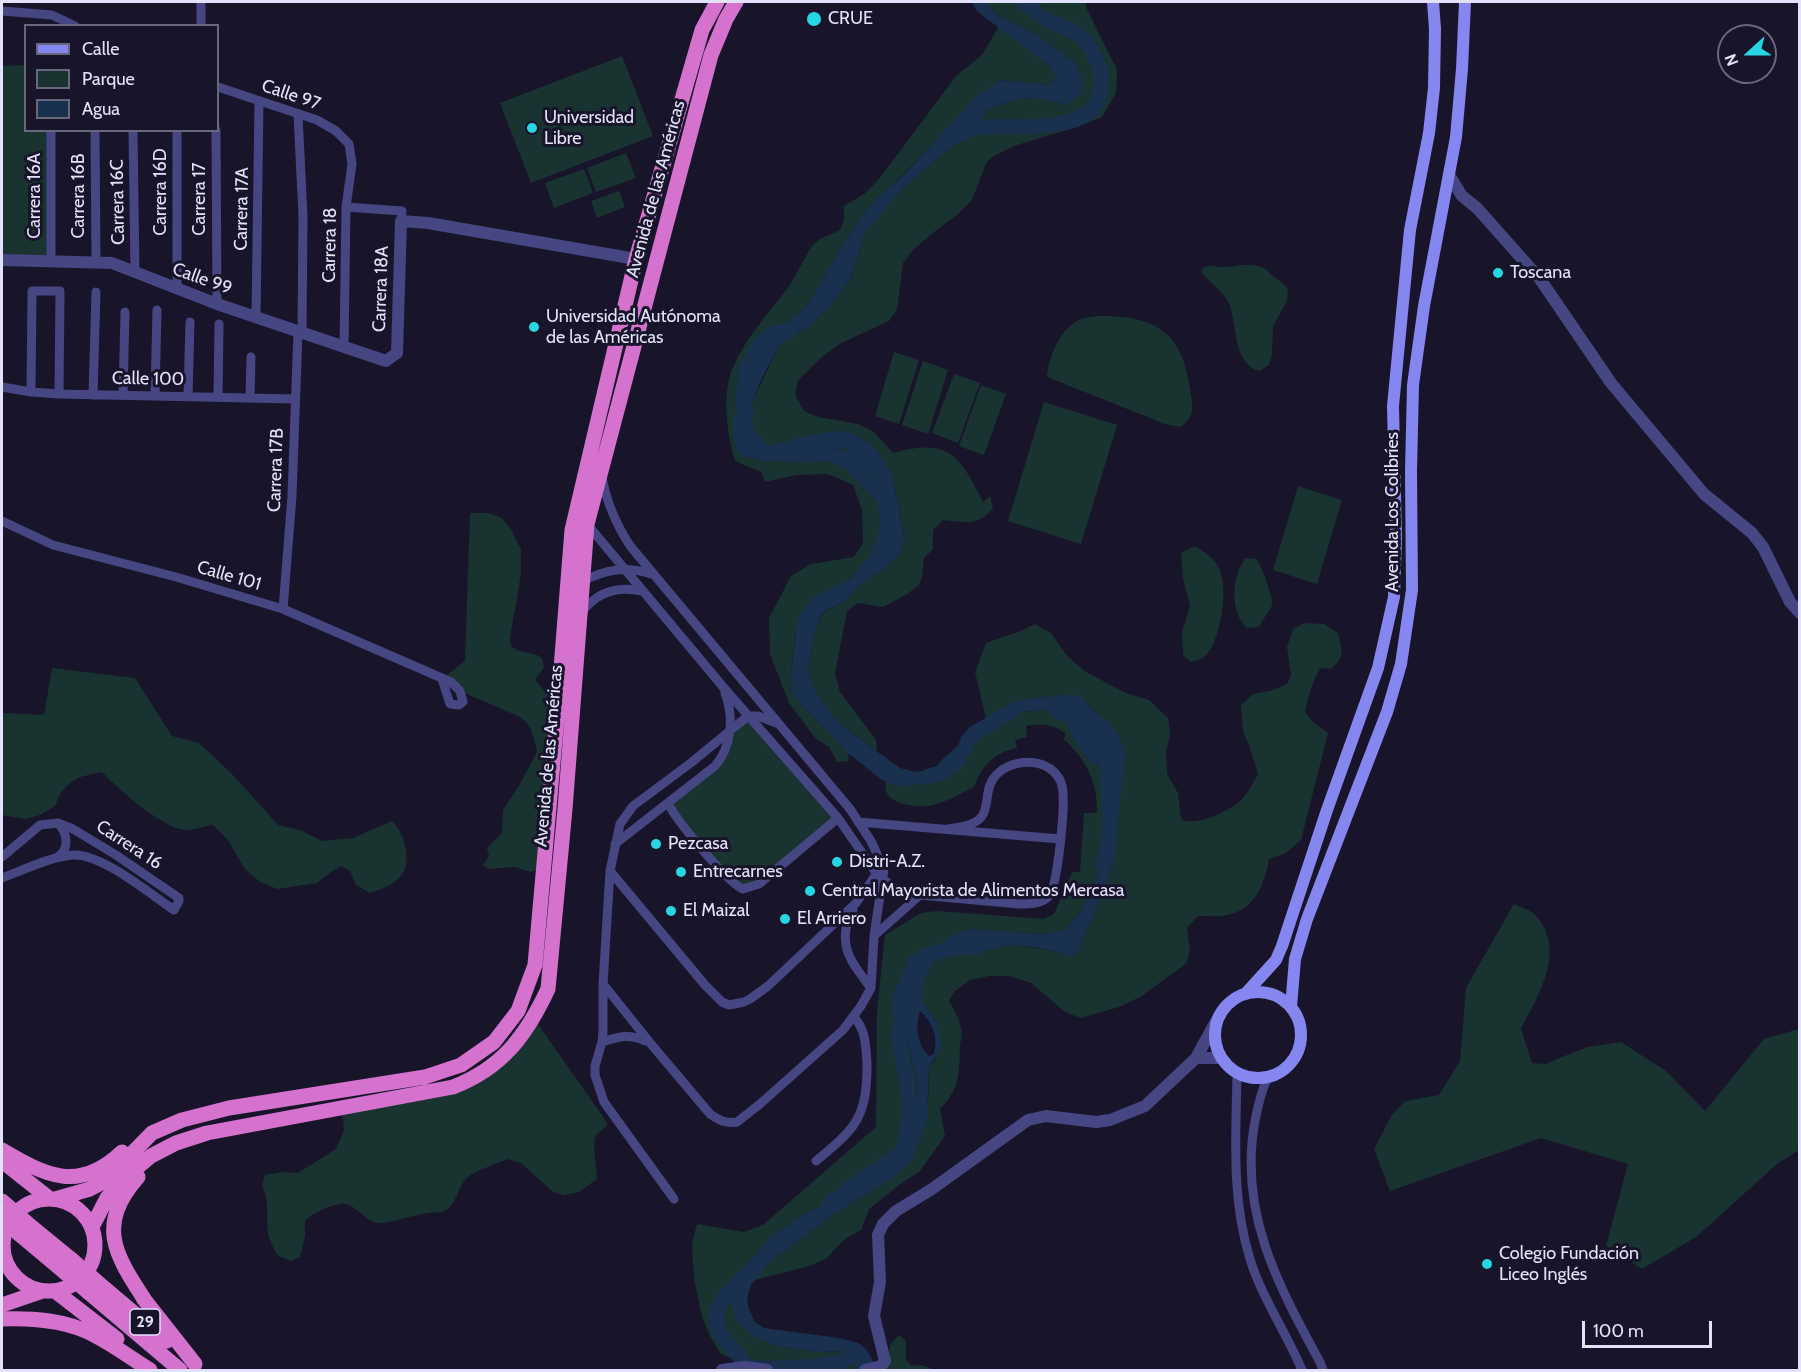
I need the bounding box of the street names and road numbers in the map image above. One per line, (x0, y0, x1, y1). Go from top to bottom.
street label: Calle 97 (259, 75, 323, 115)
street label: Avenida de las Américas (622, 98, 690, 280)
street label: Carrera 16D (150, 148, 172, 236)
street label: Carrera 16A (24, 153, 46, 239)
street label: Carrera 16B (68, 153, 90, 239)
street label: Carrera 16C (106, 159, 130, 245)
street label: Carrera 17 (189, 162, 211, 236)
street label: Carrera 17A (230, 167, 254, 251)
street label: Carrera 18 (319, 207, 341, 283)
street label: Carrera 18A (369, 246, 393, 332)
street label: Calle 99 (169, 258, 235, 300)
street label: Calle 100 (112, 368, 184, 390)
street label: Carrera 17B (264, 428, 288, 512)
street label: Avenida Los Colibríes (1382, 432, 1404, 592)
street label: Calle 101 (194, 557, 264, 595)
street label: Avenida de las Américas (530, 664, 568, 848)
street label: Carrera 16 (92, 816, 166, 874)
road number: 29 (130, 1309, 160, 1335)

